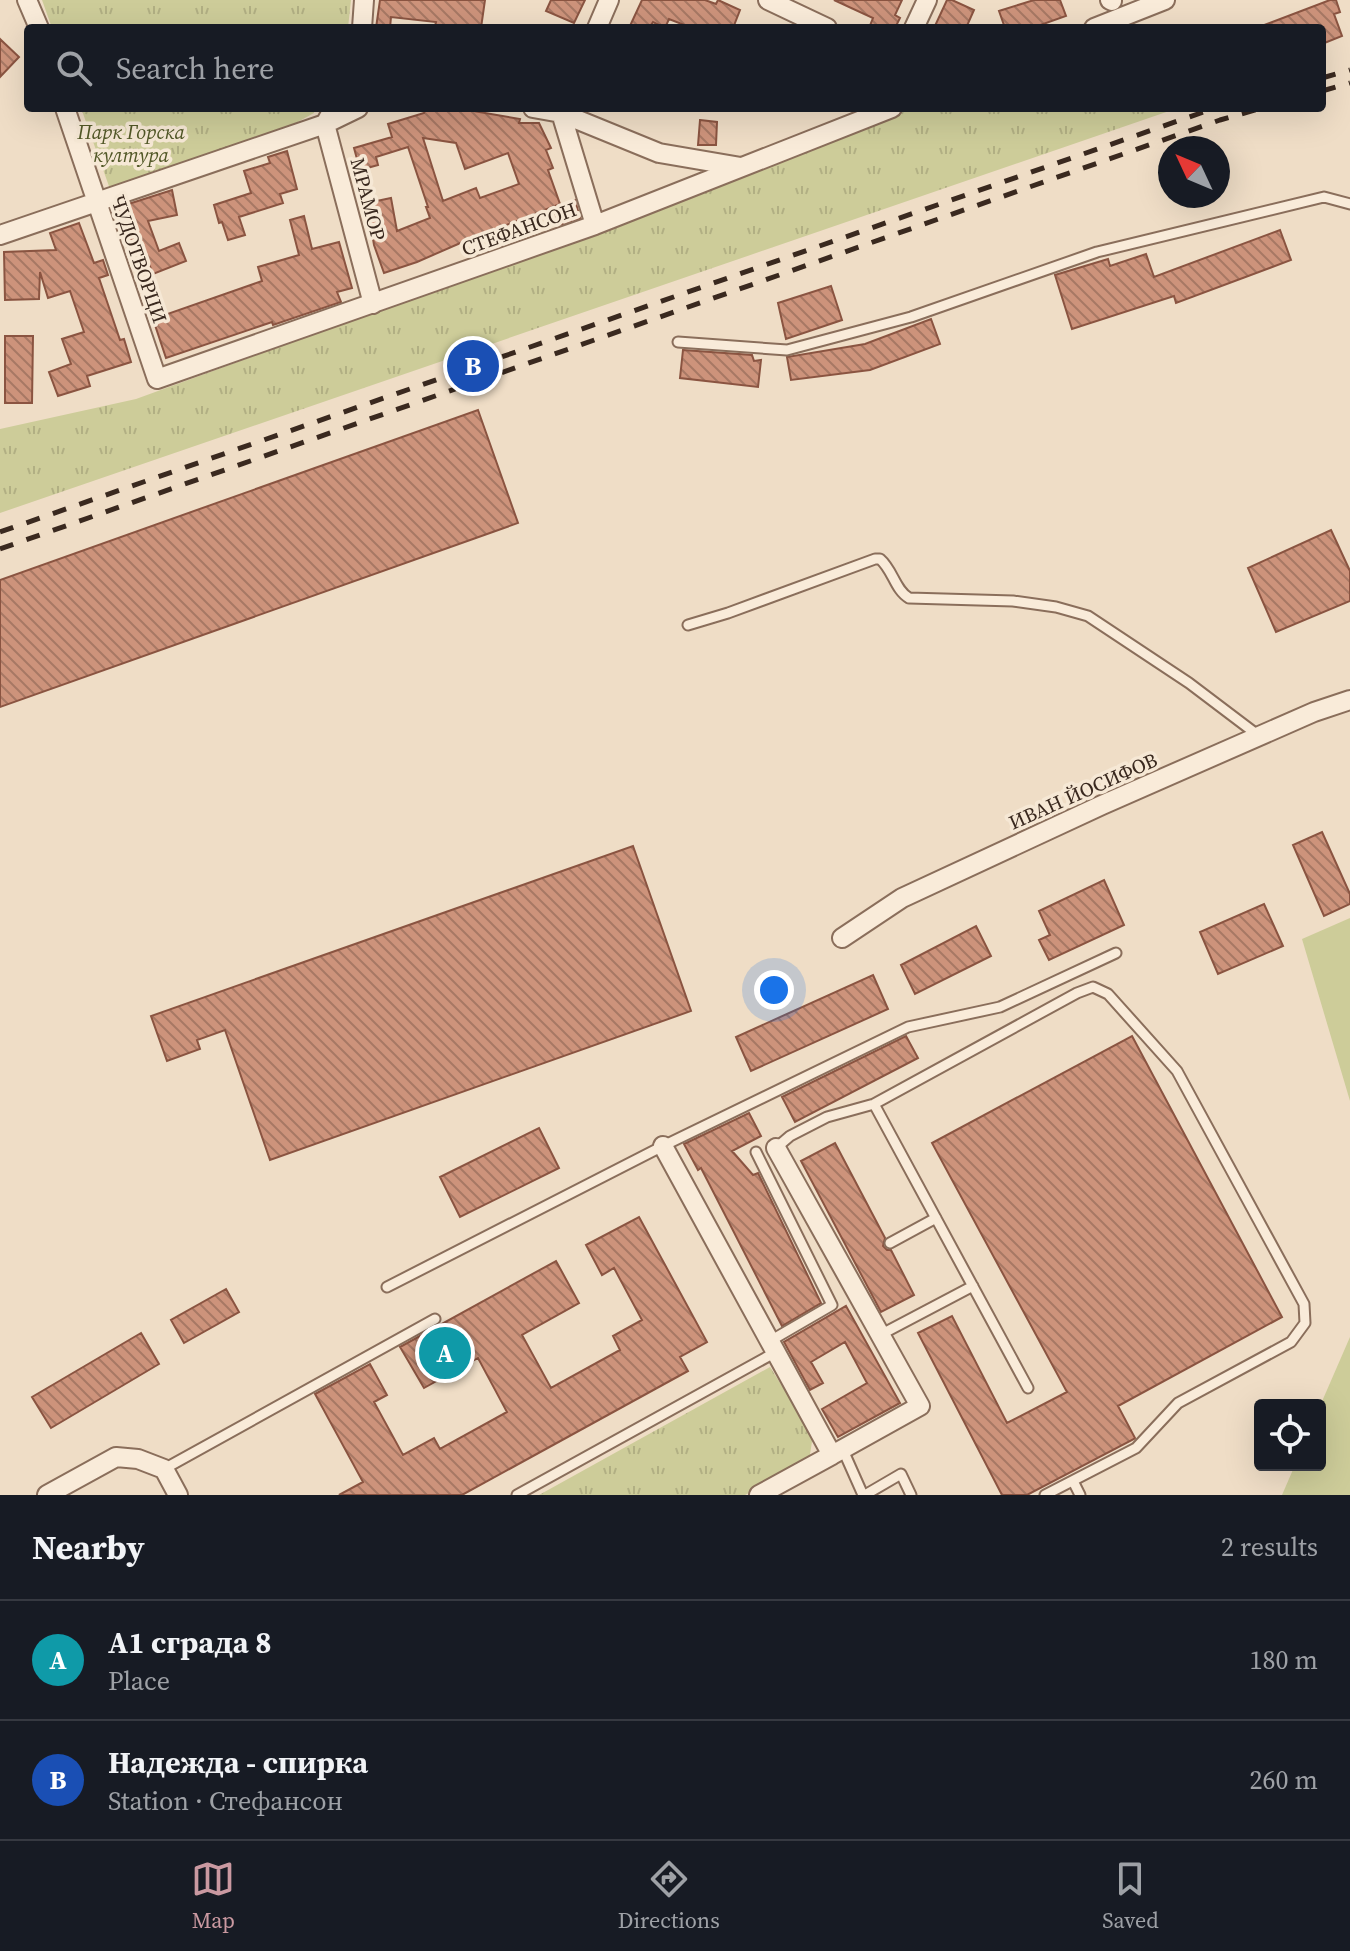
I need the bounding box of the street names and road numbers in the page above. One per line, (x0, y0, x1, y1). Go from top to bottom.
street label: МРАМОР (344, 154, 393, 244)
street label: ЧУДОТВОРЦИ (104, 191, 174, 327)
street label: СТЕФАНСОН (458, 195, 580, 263)
street label: ИВАН ЙОСИФОВ (1004, 746, 1162, 836)

